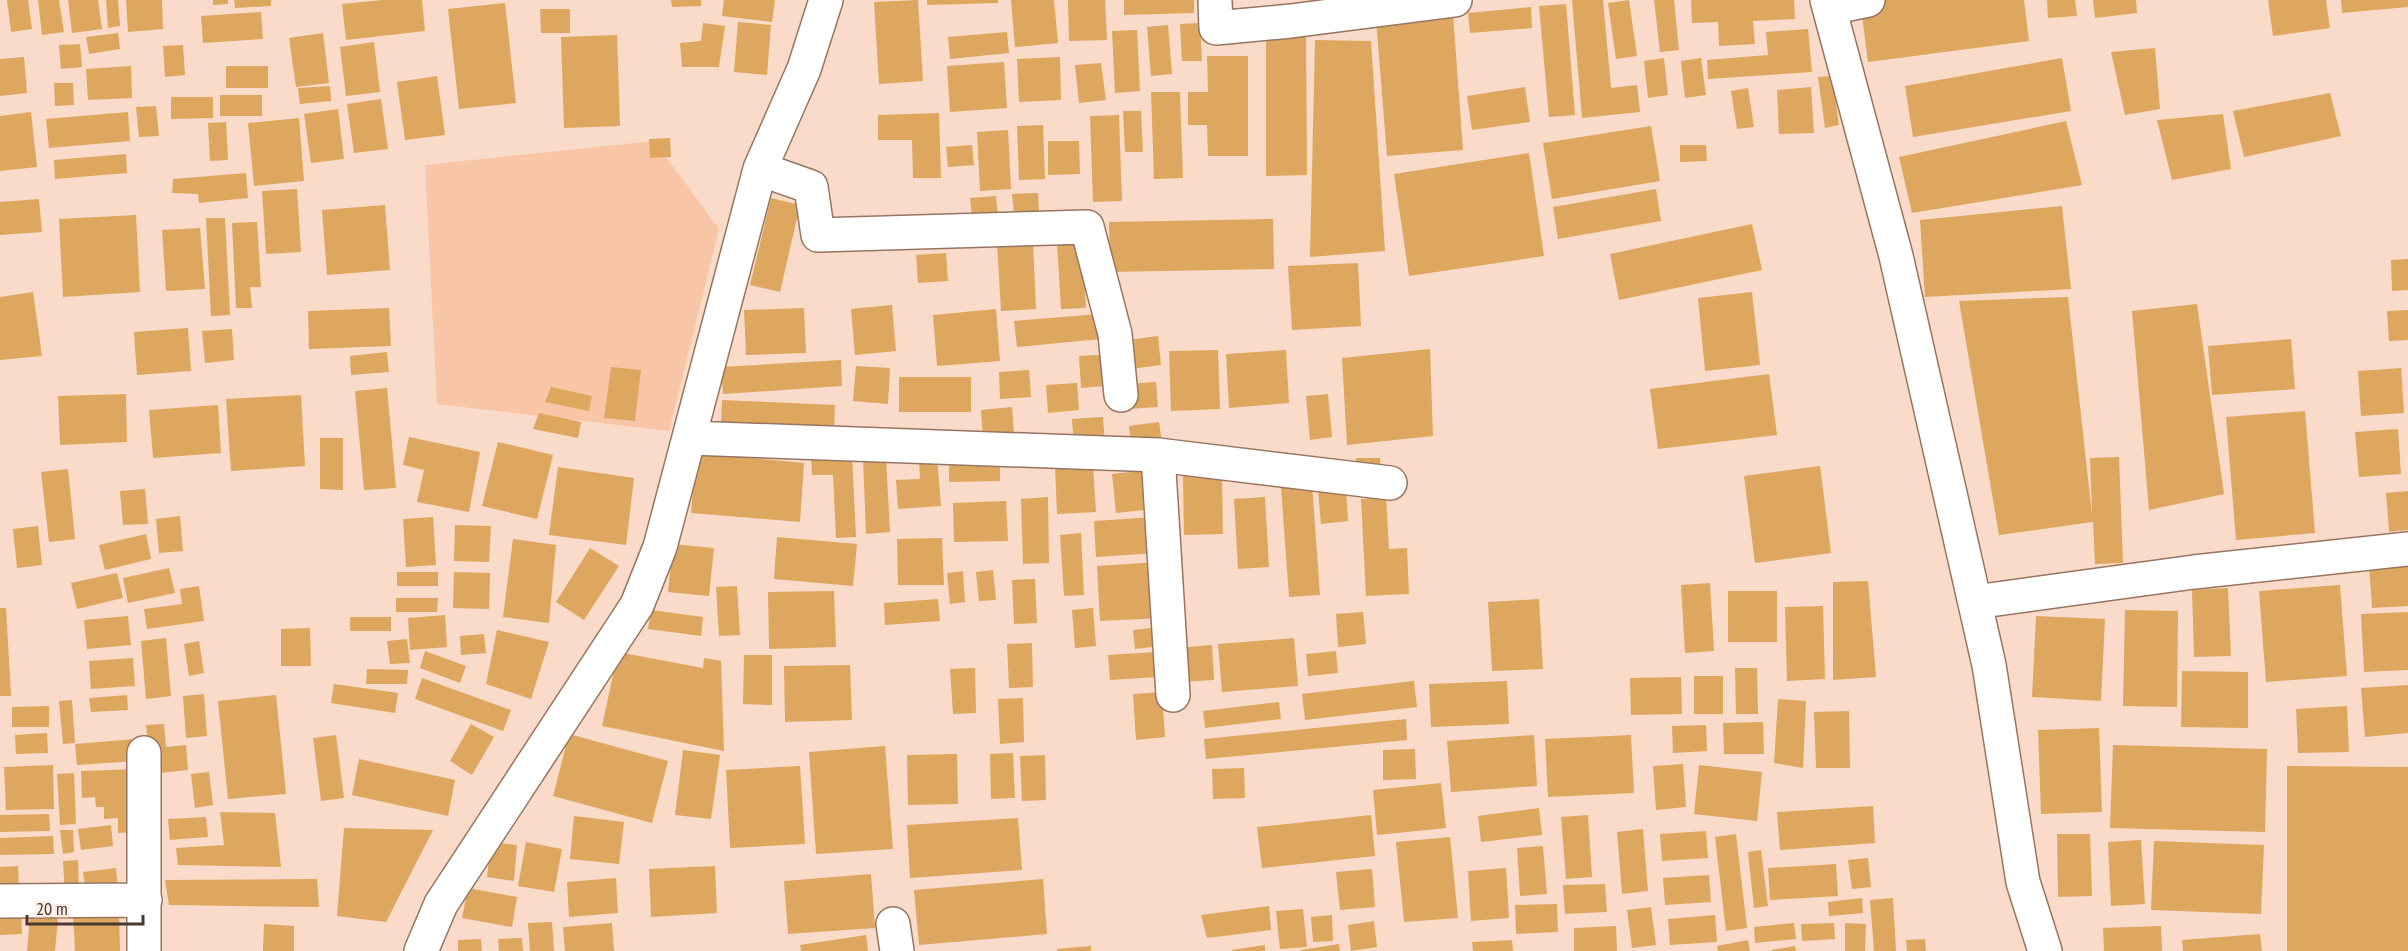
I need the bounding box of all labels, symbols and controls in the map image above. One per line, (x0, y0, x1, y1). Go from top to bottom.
scale bar (27, 888, 142, 926)
text: 20 m (36, 897, 68, 920)

